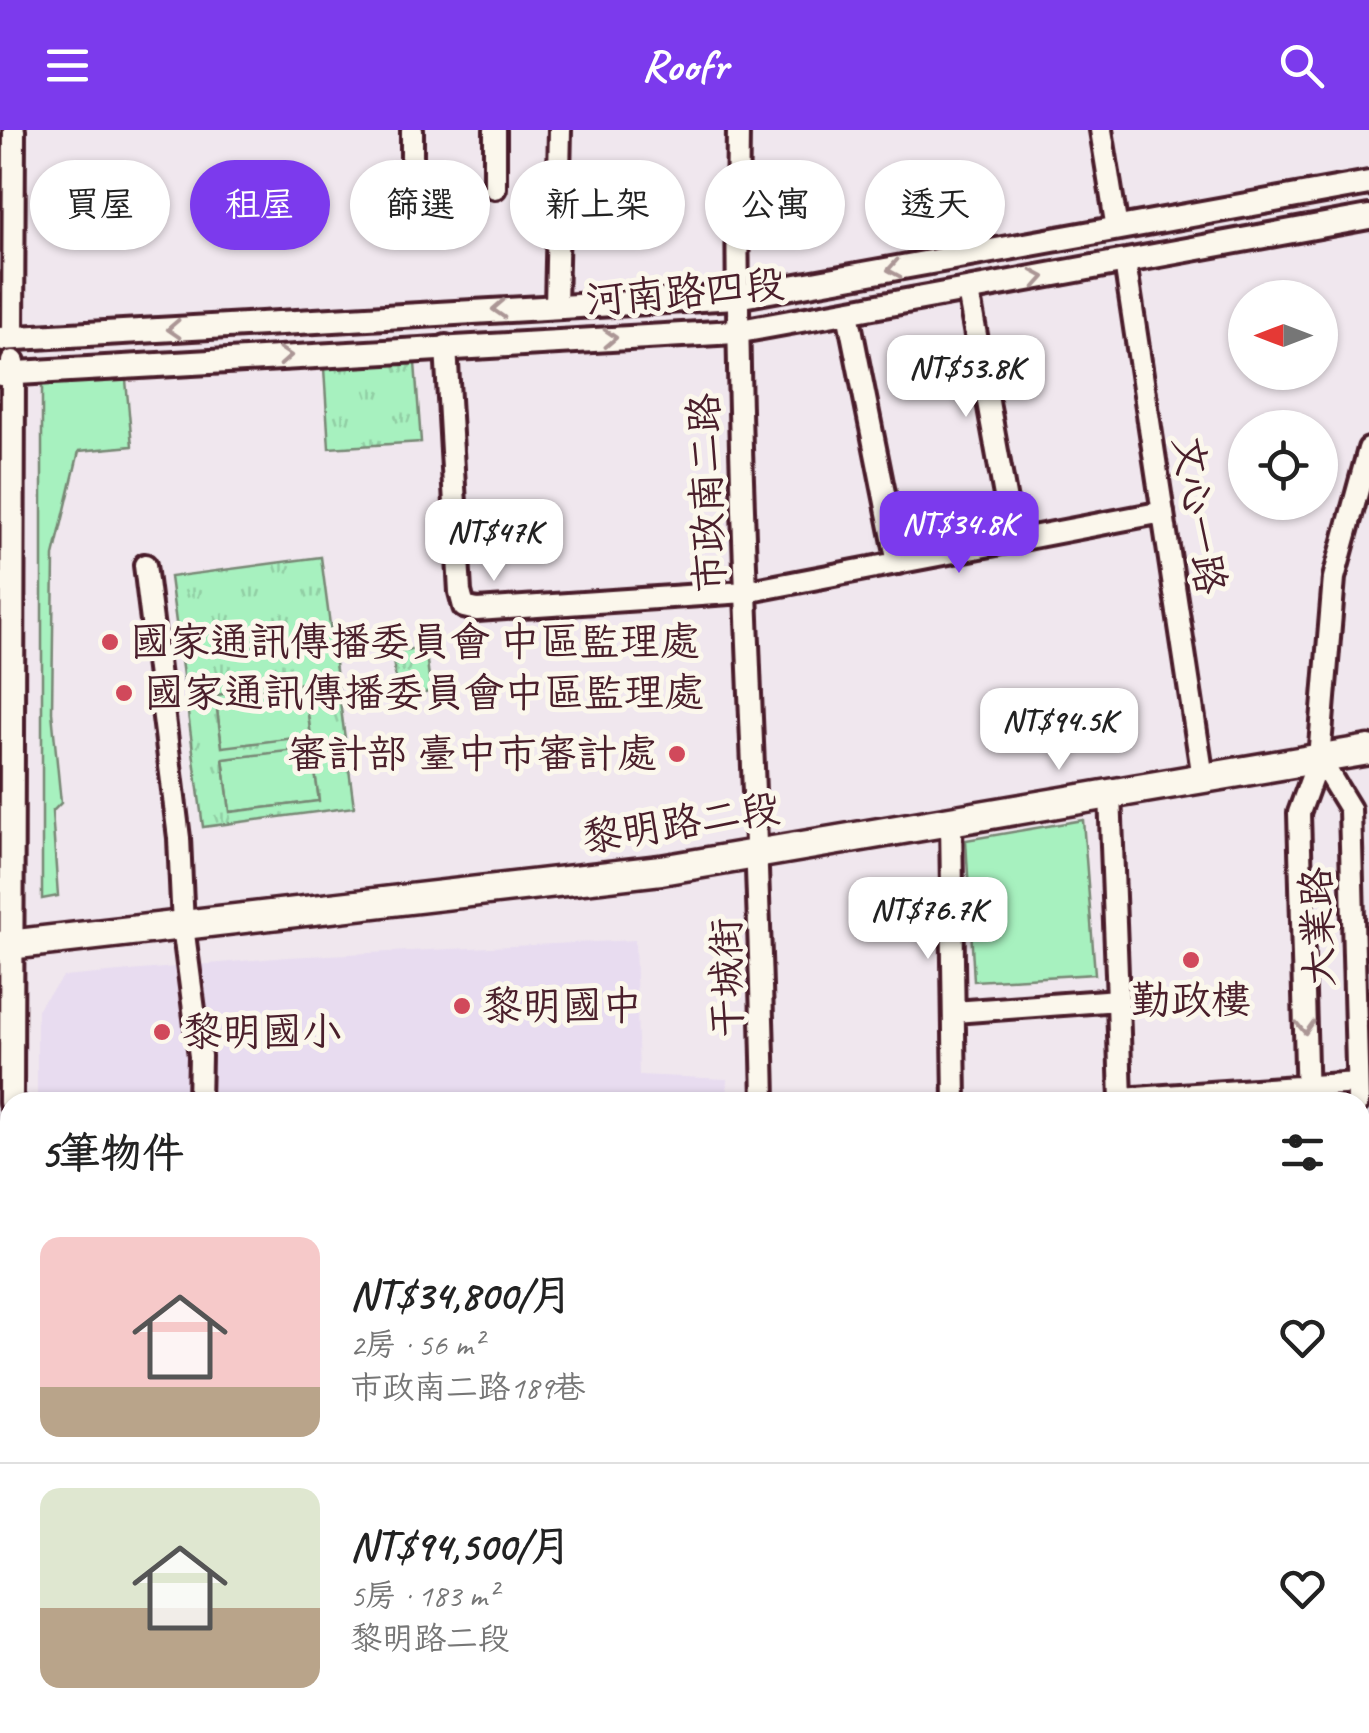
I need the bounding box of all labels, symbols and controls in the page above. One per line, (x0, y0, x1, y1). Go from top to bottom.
text: Roofr (641, 37, 728, 94)
icon: menu (40, 38, 95, 93)
icon: search (1274, 38, 1329, 93)
chip: 買屋 (30, 160, 170, 250)
chip: 租屋 (190, 160, 330, 250)
chip: 篩選 (350, 160, 490, 250)
chip: 新上架 (510, 160, 685, 250)
chip: 公寓 (705, 160, 845, 250)
chip: 透天 (865, 160, 1005, 250)
street label: 河南路四段 (583, 258, 787, 326)
one-way arrow (886, 258, 902, 279)
one-way arrow (1030, 268, 1046, 289)
north arrow (1228, 280, 1338, 390)
map controls (1228, 280, 1338, 520)
one-way arrow (490, 298, 506, 319)
one-way arrow (166, 318, 182, 339)
one-way arrow (602, 328, 618, 349)
pin: NT$53.8K (863, 335, 1069, 420)
one-way arrow (278, 346, 294, 367)
text: NT$53.8K (909, 347, 1023, 388)
street label: 市政南二路 (679, 392, 735, 594)
button: locate (1228, 410, 1338, 520)
street label: 文心一路 (1162, 432, 1236, 598)
pin: NT$34.8K (856, 491, 1062, 576)
pin: NT$47K (413, 499, 575, 584)
text: NT$34.8K (902, 503, 1016, 544)
text: NT$47K (447, 511, 541, 552)
place label: 國家通訊傳播委員會 中區監理處 (130, 617, 700, 667)
marker: 國家通訊傳播委員會 中區監理處 (99, 631, 121, 653)
place label: 國家通訊傳播委員會中區監理處 (144, 668, 704, 718)
marker: 國家通訊傳播委員會中區監理處 (113, 682, 135, 704)
pin: NT$94.5K (956, 688, 1162, 773)
text: NT$94.5K (1002, 700, 1116, 741)
place label: 審計部 臺中市審計處 (287, 729, 657, 779)
marker: 審計部 臺中市審計處 (666, 743, 688, 765)
street label: 黎明路二段 (578, 783, 784, 863)
street label: 大業路 (1291, 866, 1345, 988)
pin: NT$76.7K (825, 877, 1031, 962)
text: NT$76.7K (870, 889, 986, 930)
street label: 干城街 (701, 918, 753, 1038)
marker: 勤政樓 (1180, 949, 1202, 971)
place label: 勤政樓 (1131, 975, 1251, 1025)
place label: 黎明國中 (482, 981, 642, 1031)
marker: 黎明國中 (451, 995, 473, 1017)
place label: 黎明國小 (182, 1007, 342, 1057)
one-way arrow (1295, 1020, 1316, 1036)
marker: 黎明國小 (151, 1021, 173, 1043)
icon: filters (1275, 1125, 1330, 1180)
text: 5筆物件 (40, 1127, 184, 1180)
text: NT$34,800/月 (350, 1269, 573, 1322)
icon: home (120, 1277, 240, 1397)
icon: heart (1275, 1310, 1330, 1365)
text: 2房 · 56 m² (350, 1324, 483, 1365)
text: 市政南二路189巷 (350, 1367, 585, 1408)
text: NT$94,500/月 (350, 1520, 572, 1573)
icon: home (120, 1528, 240, 1648)
icon: heart (1275, 1561, 1330, 1616)
text: 5房 · 183 m² (350, 1575, 497, 1616)
text: 黎明路二段 (350, 1618, 510, 1659)

